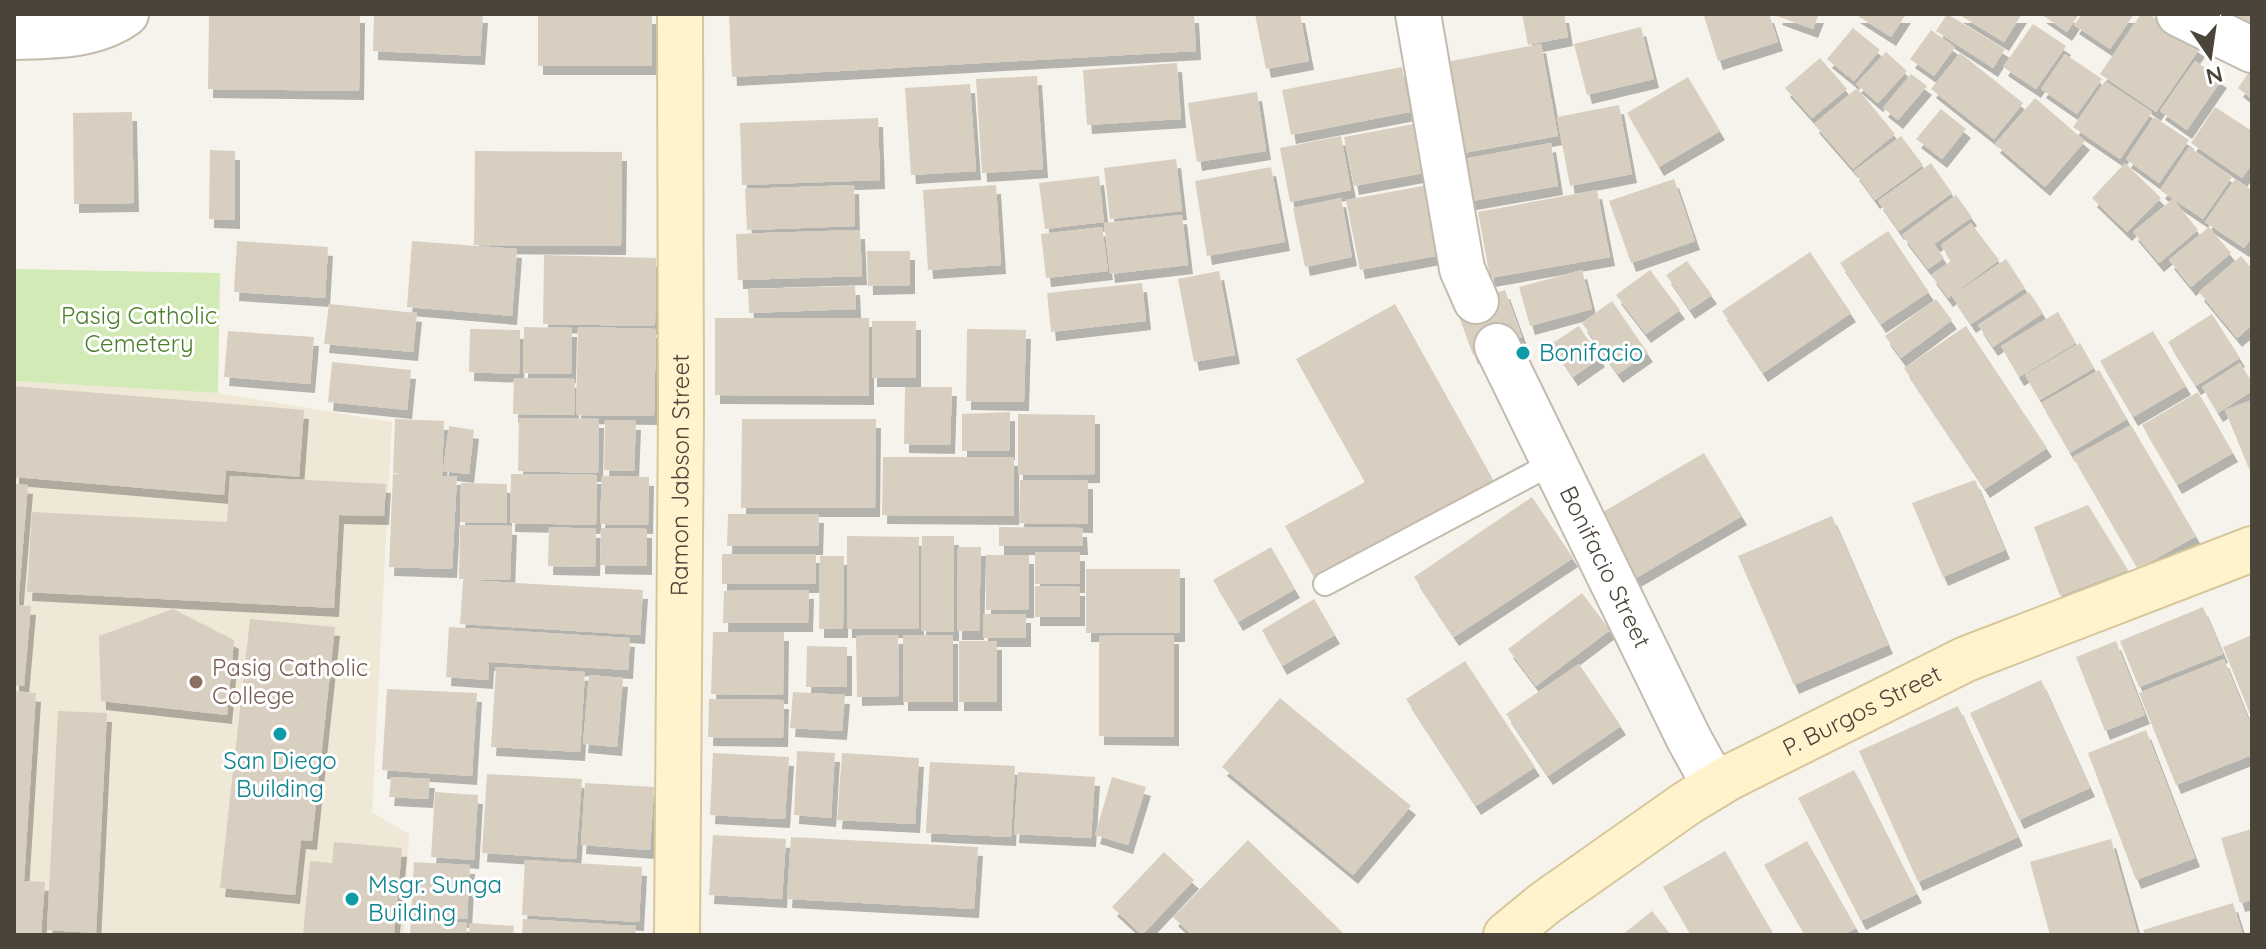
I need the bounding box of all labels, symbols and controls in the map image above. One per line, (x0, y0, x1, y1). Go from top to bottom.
north arrow (2170, 16, 2250, 96)
text: N (2203, 60, 2226, 91)
park label: Pasig Catholic Cemetery (61, 300, 217, 358)
place label: Bonifacio (1539, 337, 1643, 367)
marker: Bonifacio (1514, 344, 1532, 362)
street label: Ramon Jabson Street (664, 354, 695, 596)
street label: Bonifacio Street (1554, 481, 1658, 653)
place label: Pasig Catholic College (212, 652, 368, 710)
street label: P. Burgos Street (1777, 658, 1946, 762)
marker: Pasig Catholic College (187, 673, 205, 691)
marker: San Diego Building (271, 725, 289, 743)
place label: San Diego Building (223, 745, 337, 803)
place label: Msgr. Sunga Building (368, 869, 502, 927)
marker: Msgr. Sunga Building (343, 890, 361, 908)

